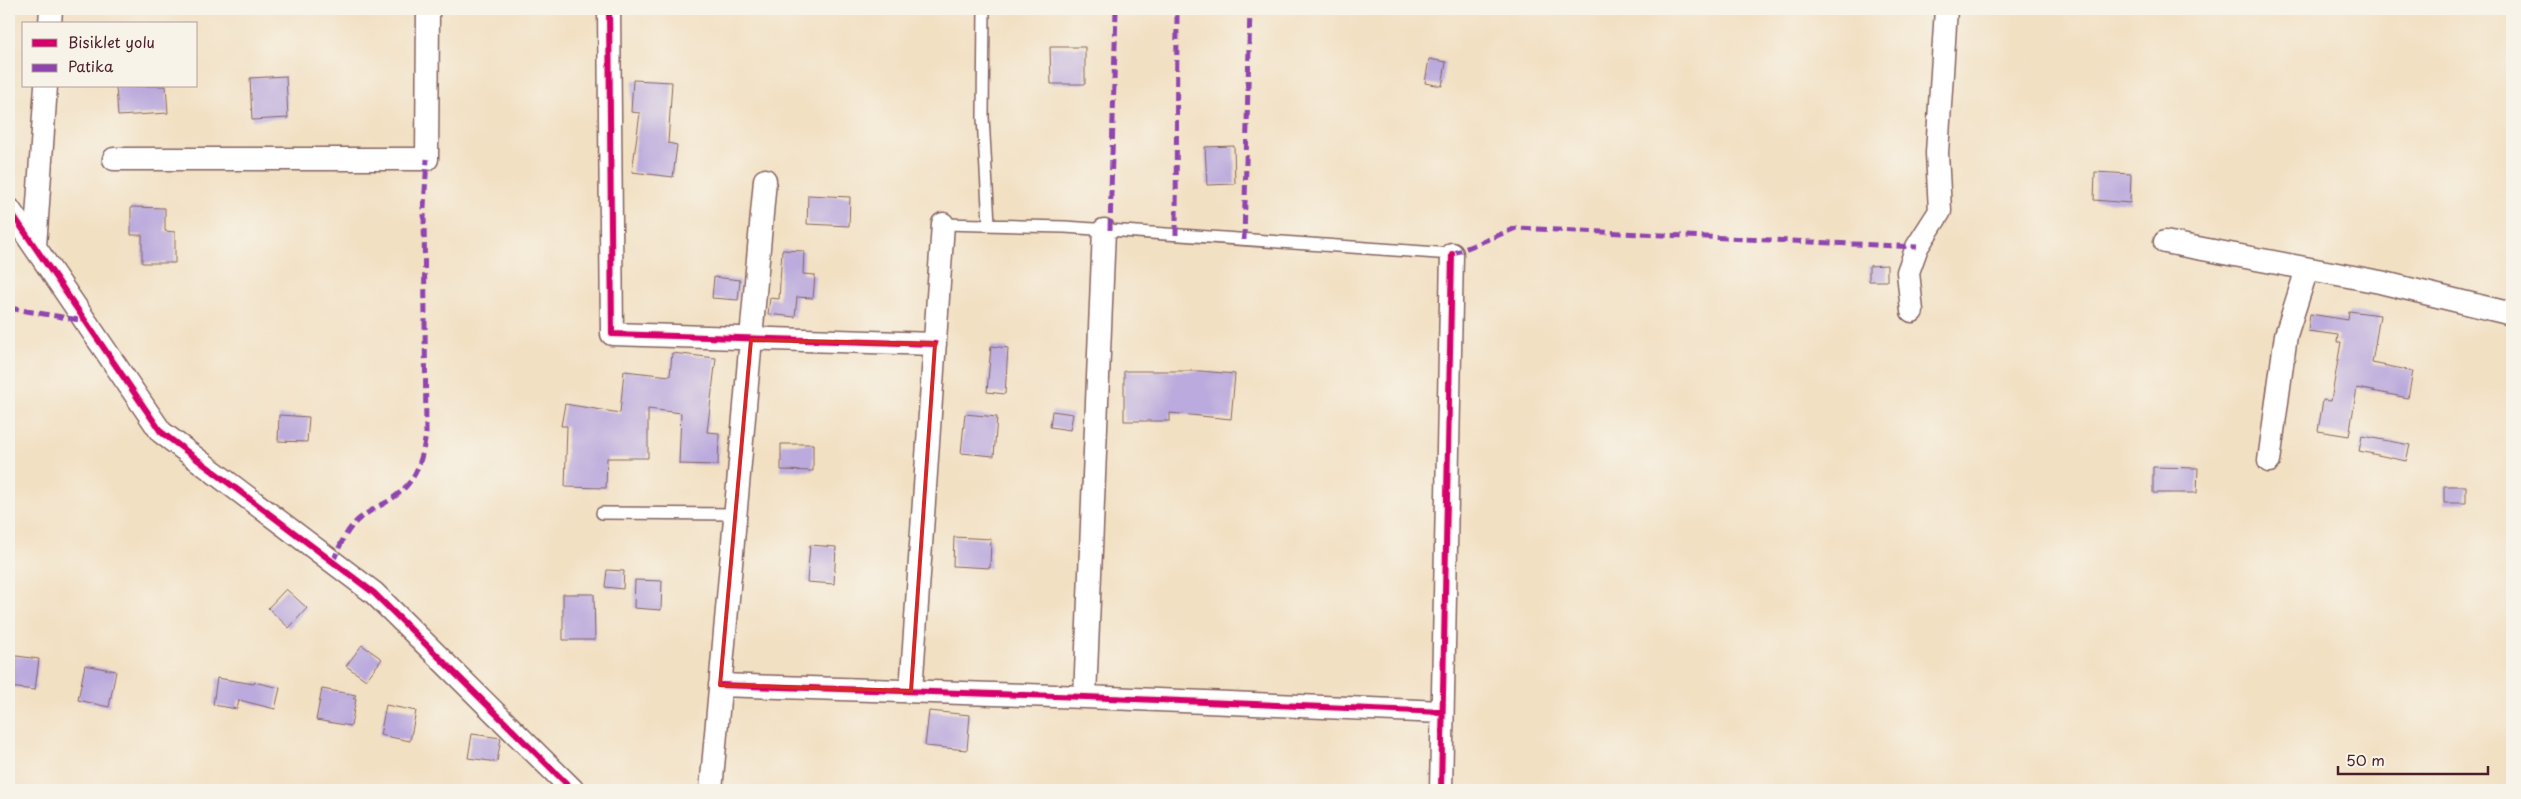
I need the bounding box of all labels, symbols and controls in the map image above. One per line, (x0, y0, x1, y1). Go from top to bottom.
legend (22, 22, 198, 88)
text: Bisiklet yolu (68, 30, 155, 53)
text: Patika (68, 54, 114, 77)
scale bar (2338, 744, 2488, 776)
text: 50 m (2346, 748, 2385, 771)

